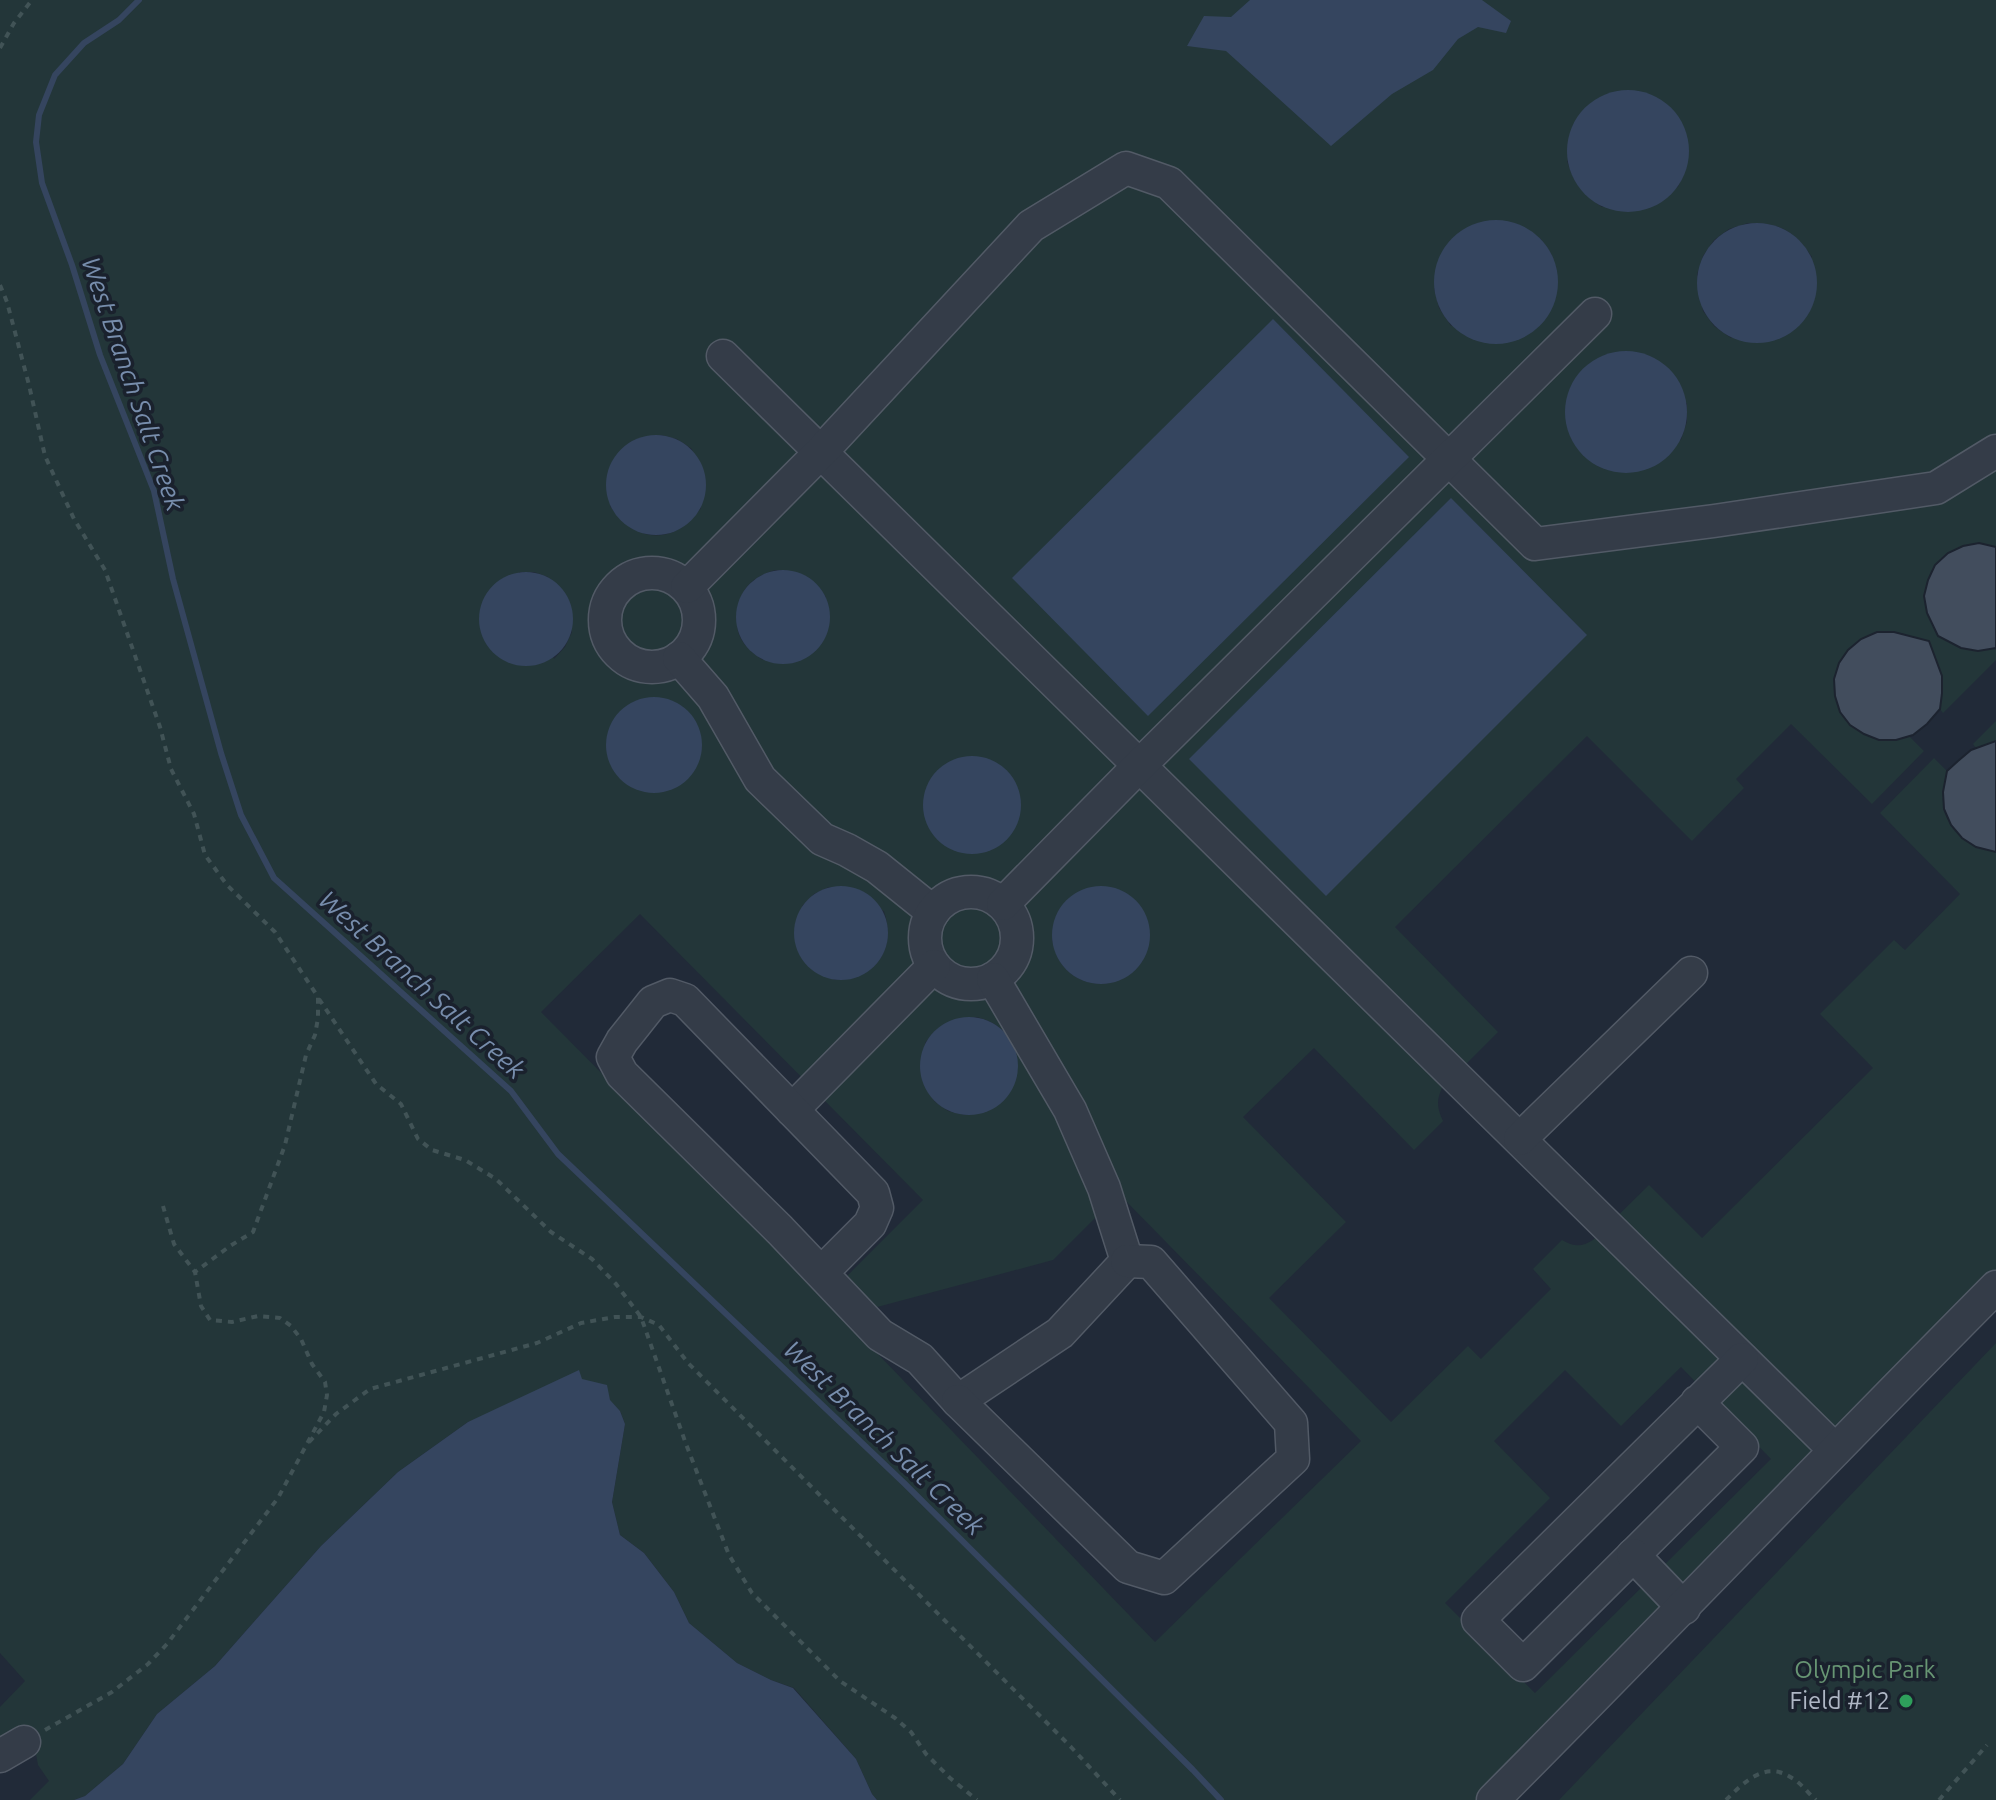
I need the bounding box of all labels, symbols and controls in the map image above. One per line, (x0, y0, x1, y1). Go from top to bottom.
water label: West Branch Salt Creek (76, 253, 191, 515)
water label: West Branch Salt Creek (314, 885, 531, 1085)
water label: West Branch Salt Creek (778, 1335, 991, 1541)
park label: Olympic Park (1794, 1656, 1936, 1683)
place label: Field #12 (1790, 1687, 1890, 1714)
marker: Field #12 (1897, 1692, 1915, 1710)

